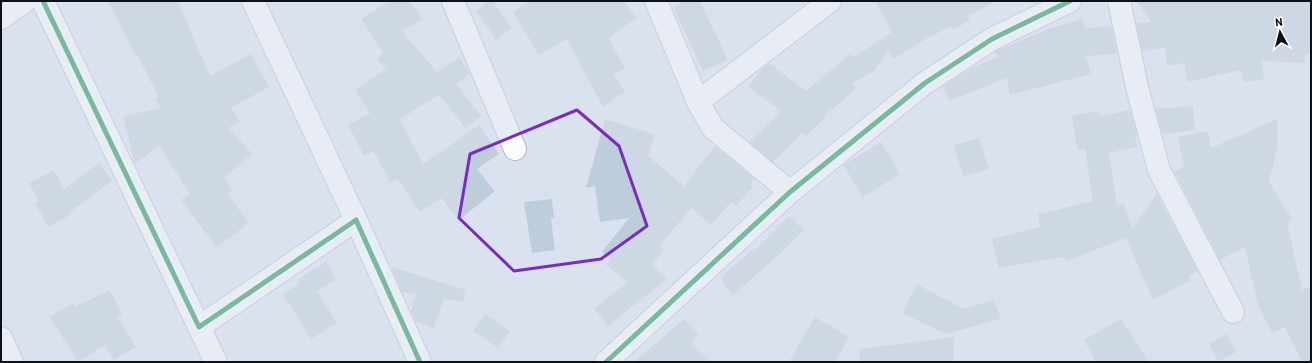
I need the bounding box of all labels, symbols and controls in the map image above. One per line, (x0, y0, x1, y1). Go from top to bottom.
north arrow (1260, 12, 1300, 52)
text: N (1274, 15, 1283, 28)

